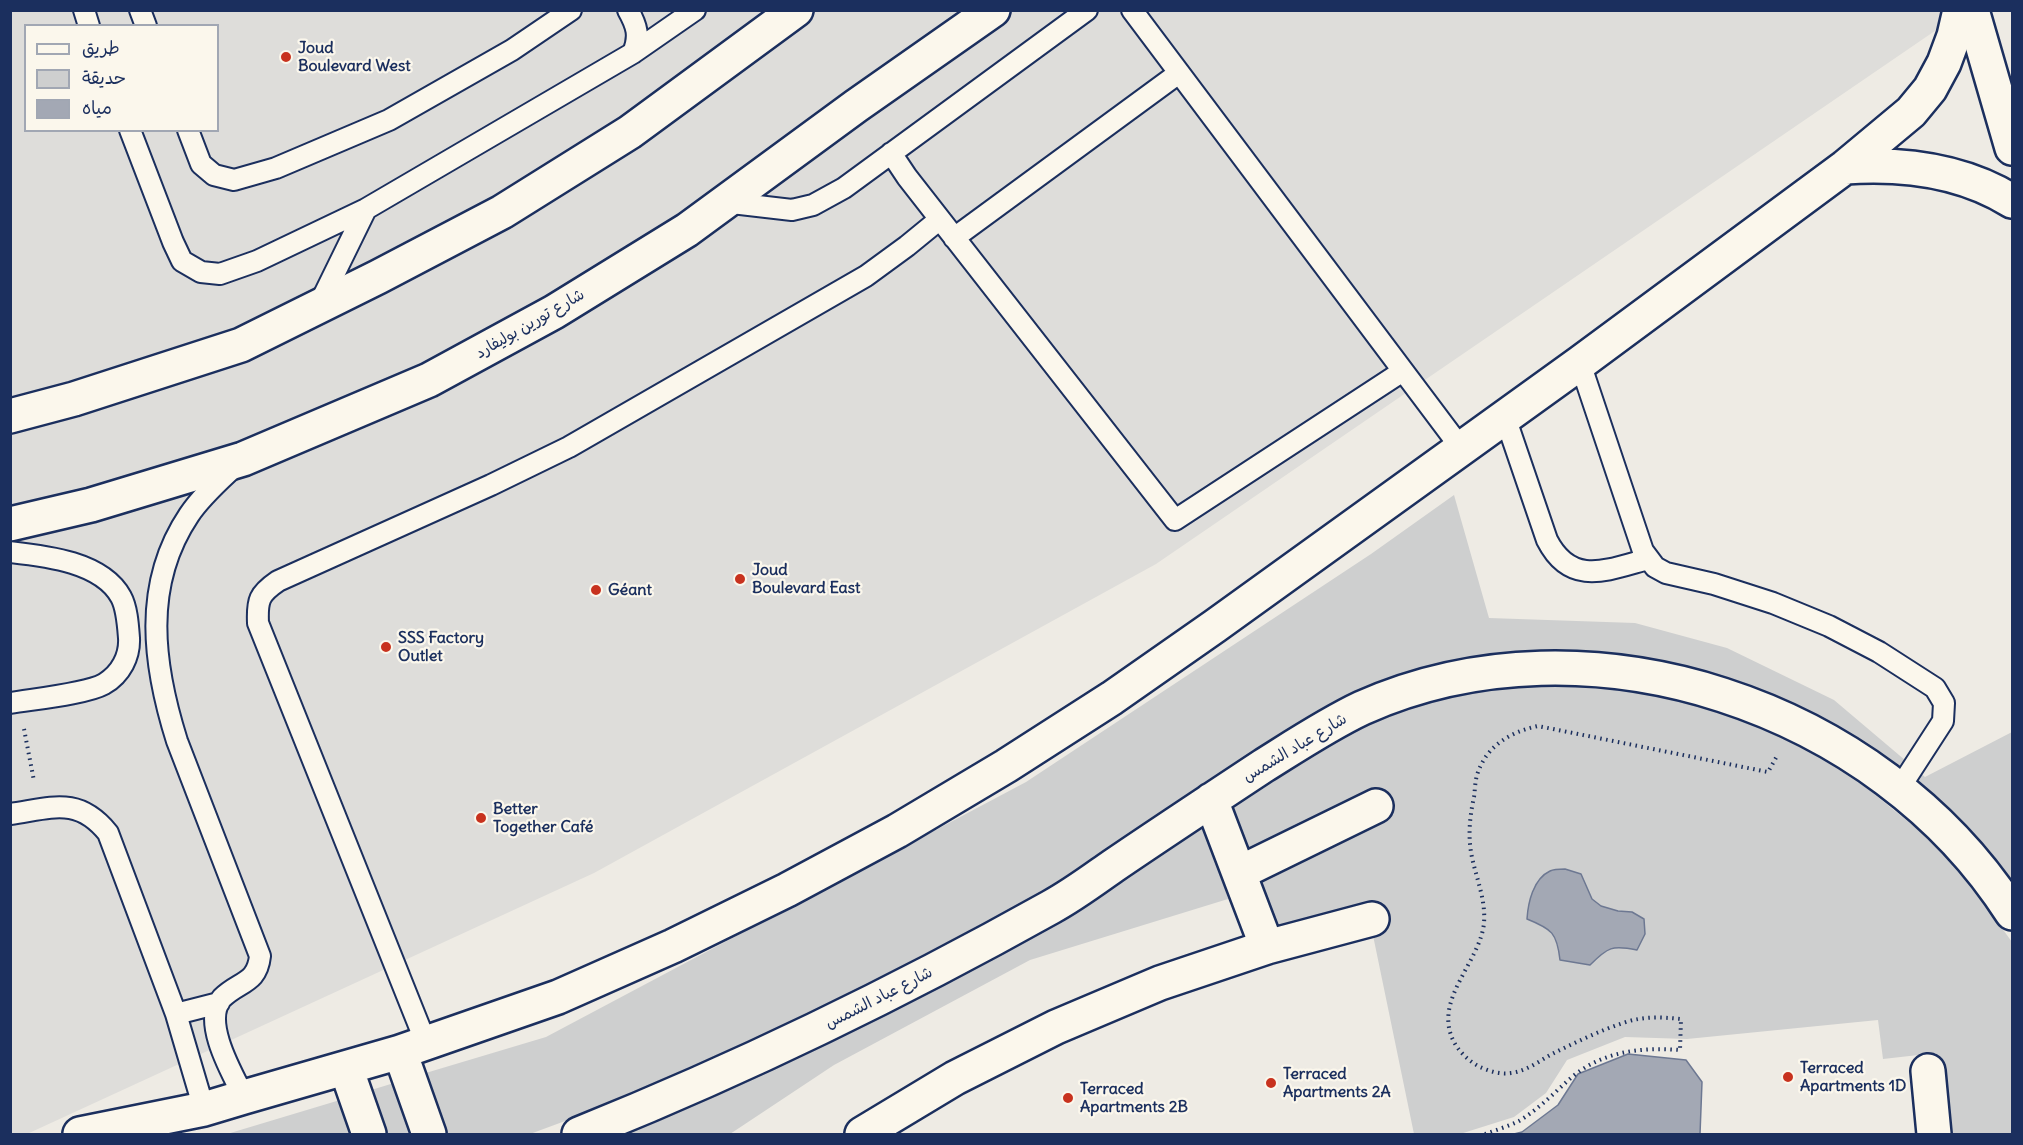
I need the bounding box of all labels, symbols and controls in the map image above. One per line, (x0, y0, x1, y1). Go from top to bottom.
legend (24, 24, 219, 132)
text: طريق (82, 36, 120, 59)
place label: Joud Boulevard West (298, 38, 411, 76)
marker: Joud Boulevard West (279, 50, 293, 64)
text: حديقة (82, 66, 126, 89)
text: مياه (82, 96, 112, 119)
street label: شارع تورين بوليفارد (472, 285, 588, 363)
place label: Joud Boulevard East (752, 560, 860, 598)
marker: Joud Boulevard East (733, 572, 747, 586)
place label: Géant (608, 580, 652, 600)
marker: Géant (589, 583, 603, 597)
place label: SSS Factory Outlet (398, 628, 484, 666)
marker: SSS Factory Outlet (379, 640, 393, 654)
street label: شارع عباد الشمس (1240, 709, 1350, 787)
place label: Better Together Café (493, 799, 593, 837)
marker: Better Together Café (474, 811, 488, 825)
street label: شارع عباد الشمس (822, 963, 936, 1033)
place label: Terraced Apartments 1D (1800, 1058, 1906, 1096)
place label: Terraced Apartments 2A (1283, 1064, 1391, 1102)
marker: Terraced Apartments 1D (1781, 1070, 1795, 1084)
marker: Terraced Apartments 2A (1264, 1076, 1278, 1090)
place label: Terraced Apartments 2B (1080, 1079, 1188, 1117)
marker: Terraced Apartments 2B (1061, 1091, 1075, 1105)

